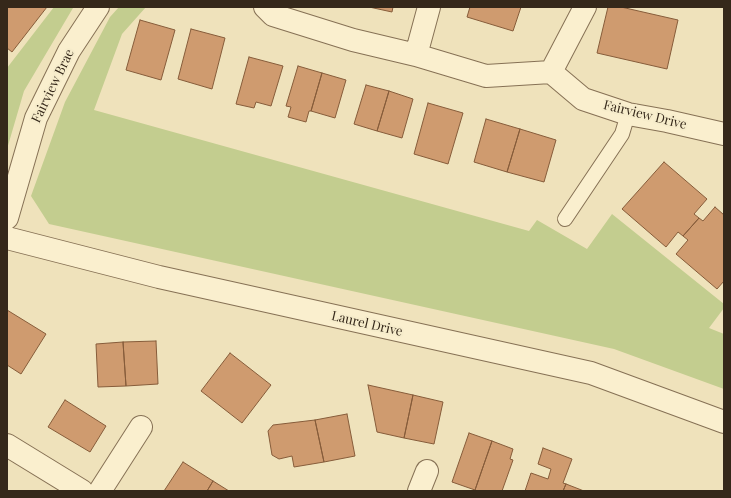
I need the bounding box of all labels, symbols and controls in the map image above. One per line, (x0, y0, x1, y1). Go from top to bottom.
street label: Fairview Brae (28, 47, 78, 125)
street label: Fairview Drive (602, 97, 688, 133)
street label: Laurel Drive (330, 308, 404, 340)

